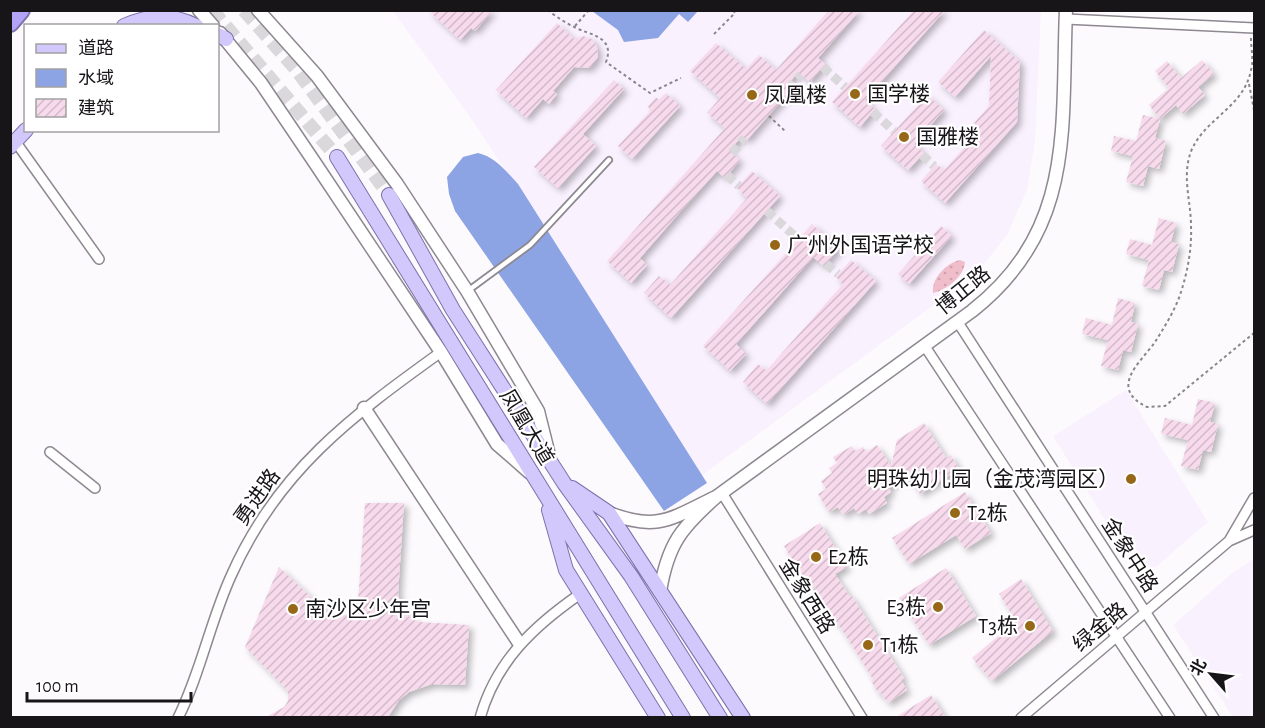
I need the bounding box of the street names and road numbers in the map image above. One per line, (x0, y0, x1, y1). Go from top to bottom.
street label: 博正路 (932, 262, 994, 318)
street label: 凤凰大道 (496, 385, 558, 469)
street label: 勇进路 (230, 465, 284, 529)
street label: 金象中路 (1098, 514, 1162, 596)
street label: 金象西路 (775, 555, 839, 637)
street label: 绿金路 (1069, 598, 1131, 656)

